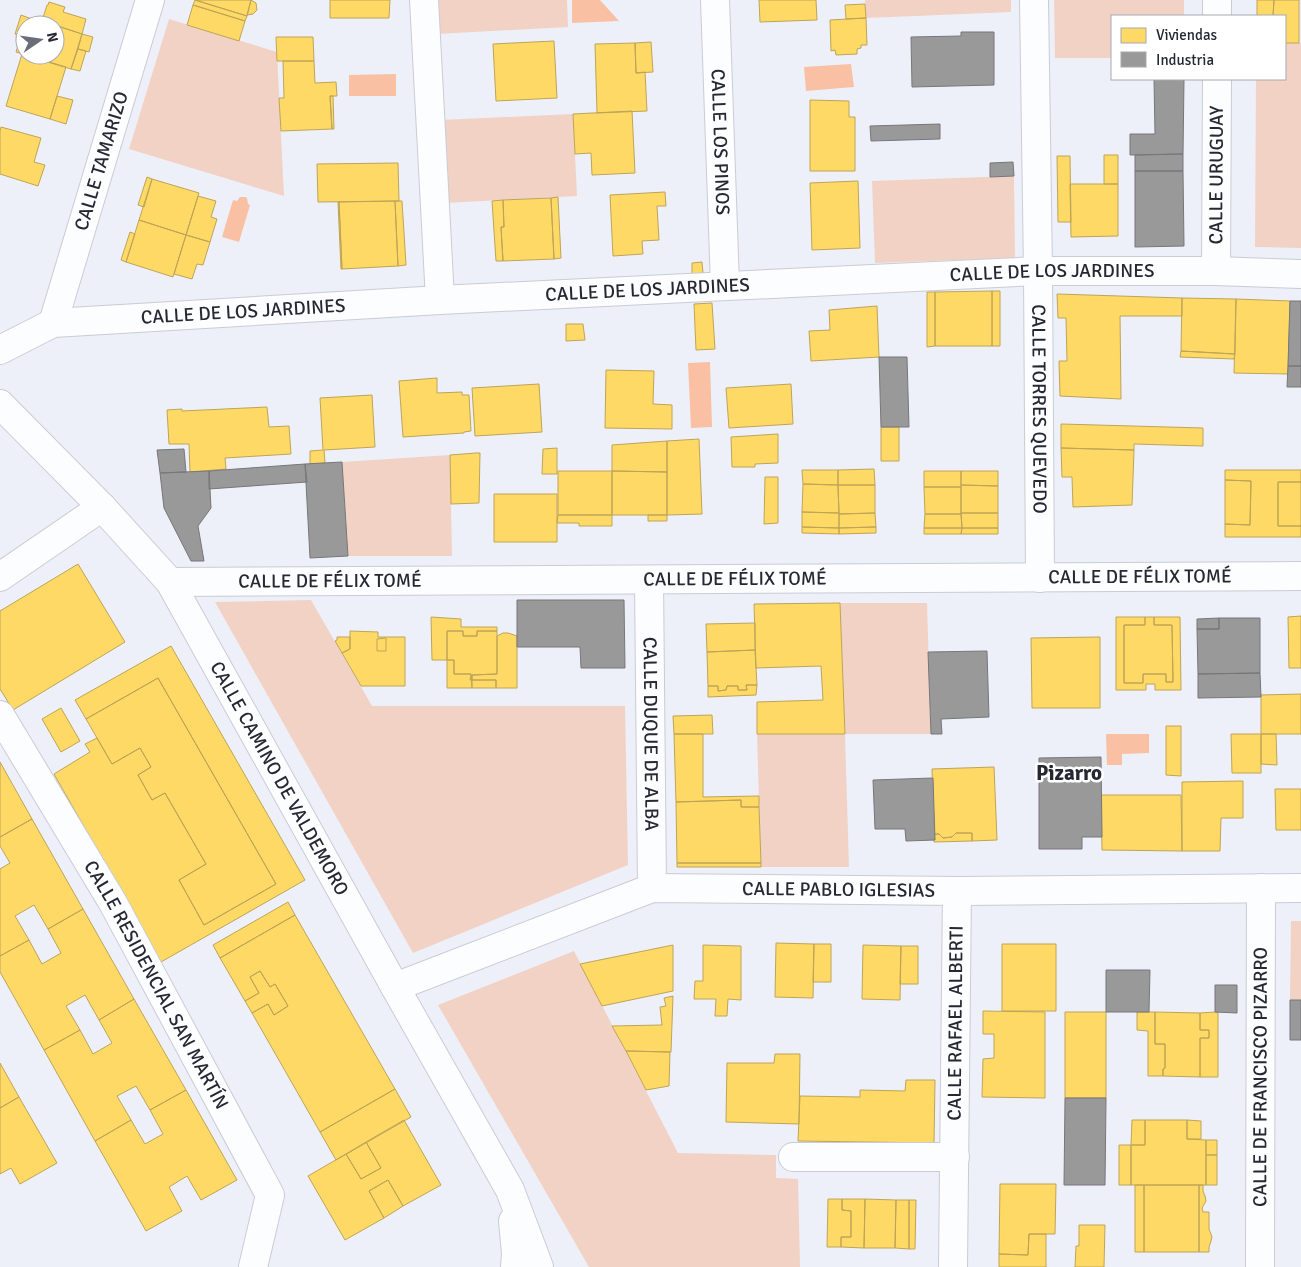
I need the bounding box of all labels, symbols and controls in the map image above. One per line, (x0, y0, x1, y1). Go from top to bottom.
north arrow (15, 15, 65, 65)
legend (1111, 15, 1286, 80)
text: Viviendas (1156, 26, 1217, 44)
text: N (43, 31, 62, 44)
text: Industria (1156, 51, 1214, 69)
street label: CALLE LOS PINOS (705, 68, 735, 216)
street label: CALLE TAMARIZO (69, 89, 134, 234)
street label: CALLE URUGUAY (1204, 105, 1229, 244)
street label: CALLE DE LOS JARDINES (949, 259, 1155, 287)
street label: CALLE DE LOS JARDINES (545, 273, 750, 307)
street label: CALLE DE LOS JARDINES (140, 294, 346, 330)
street label: CALLE TORRES QUEVEDO (1026, 304, 1052, 514)
street label: CALLE DE FÉLIX TOMÉ (1048, 564, 1232, 589)
street label: CALLE DE FÉLIX TOMÉ (643, 567, 827, 591)
street label: CALLE DE FÉLIX TOMÉ (238, 569, 422, 594)
street label: CALLE DUQUE DE ALBA (638, 637, 663, 832)
street label: CALLE CAMINO DE VALDEMORO (205, 657, 354, 900)
district label: Pizarro (1036, 760, 1102, 786)
street label: CALLE RESIDENCIAL SAN MARTÍN (78, 856, 234, 1113)
street label: CALLE PABLO IGLESIAS (742, 877, 935, 903)
street label: CALLE RAFAEL ALBERTI (943, 925, 969, 1121)
street label: CALLE DE FRANCISCO PIZARRO (1248, 947, 1273, 1207)

